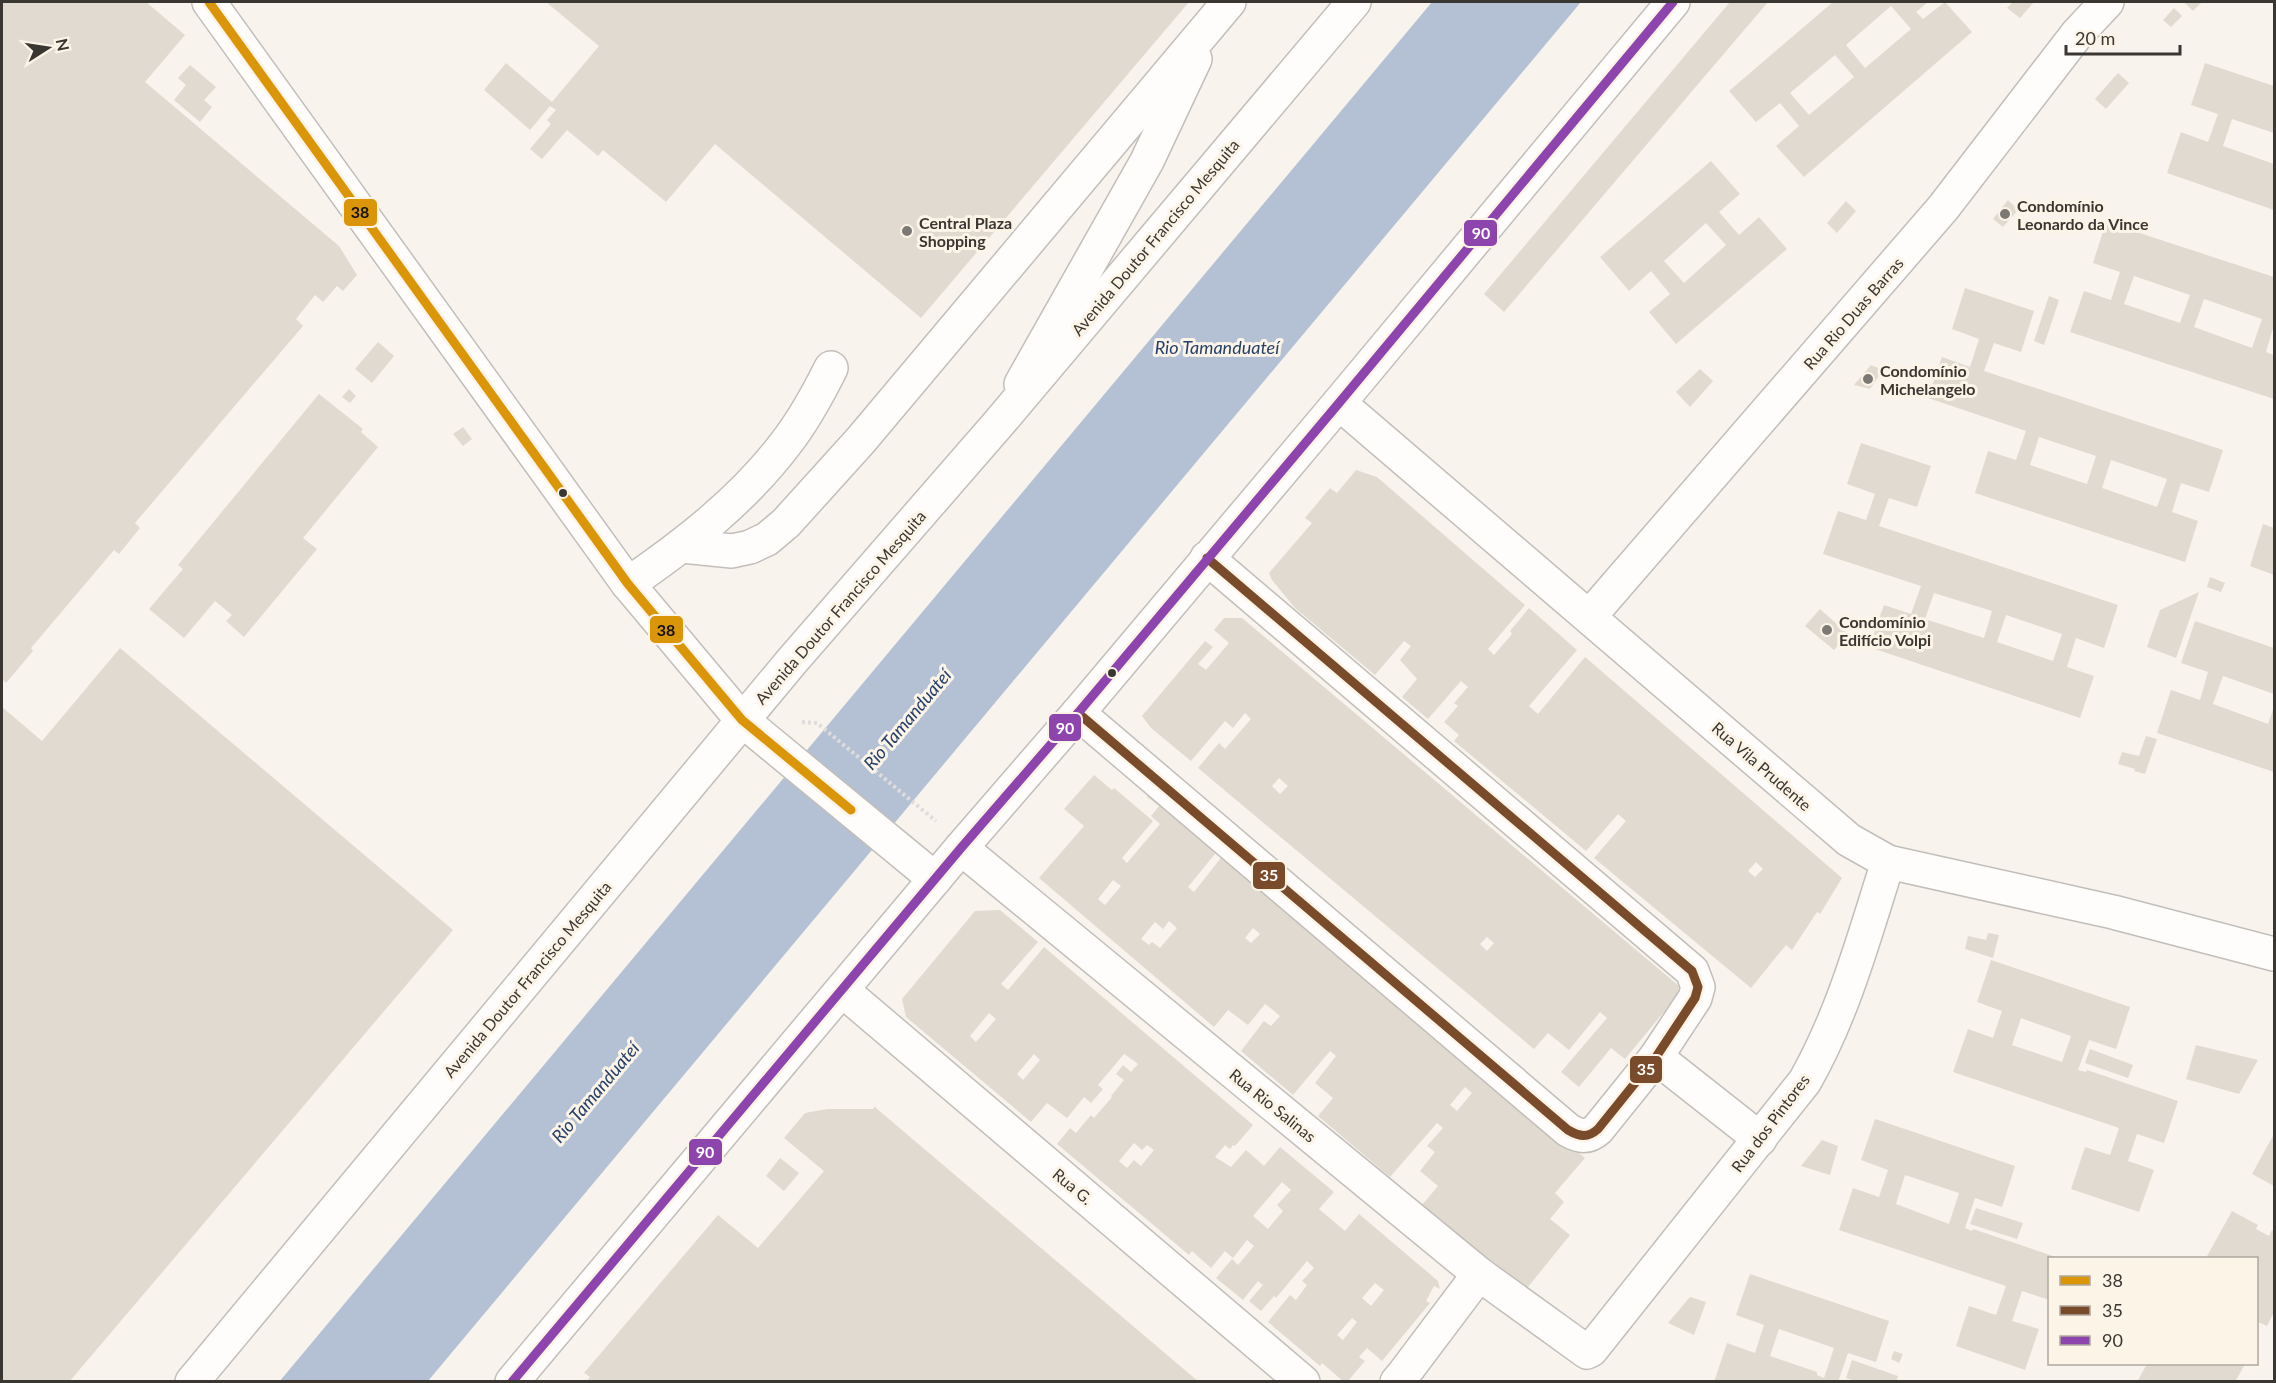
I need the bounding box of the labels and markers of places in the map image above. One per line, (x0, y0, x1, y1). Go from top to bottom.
place label: Condomínio Leonardo da Vince (2017, 196, 2149, 233)
marker: Condomínio Leonardo da Vince (1998, 207, 2012, 221)
place label: Central Plaza Shopping (919, 213, 1012, 250)
marker: Central Plaza Shopping (900, 224, 914, 238)
place label: Condomínio Michelangelo (1880, 361, 1976, 398)
marker: Condomínio Michelangelo (1861, 372, 1875, 386)
unlabelled marker (557, 487, 569, 499)
place label: Condomínio Edifício Volpi (1839, 612, 1931, 649)
marker: Condomínio Edifício Volpi (1820, 623, 1834, 637)
unlabelled marker (1106, 667, 1118, 679)

